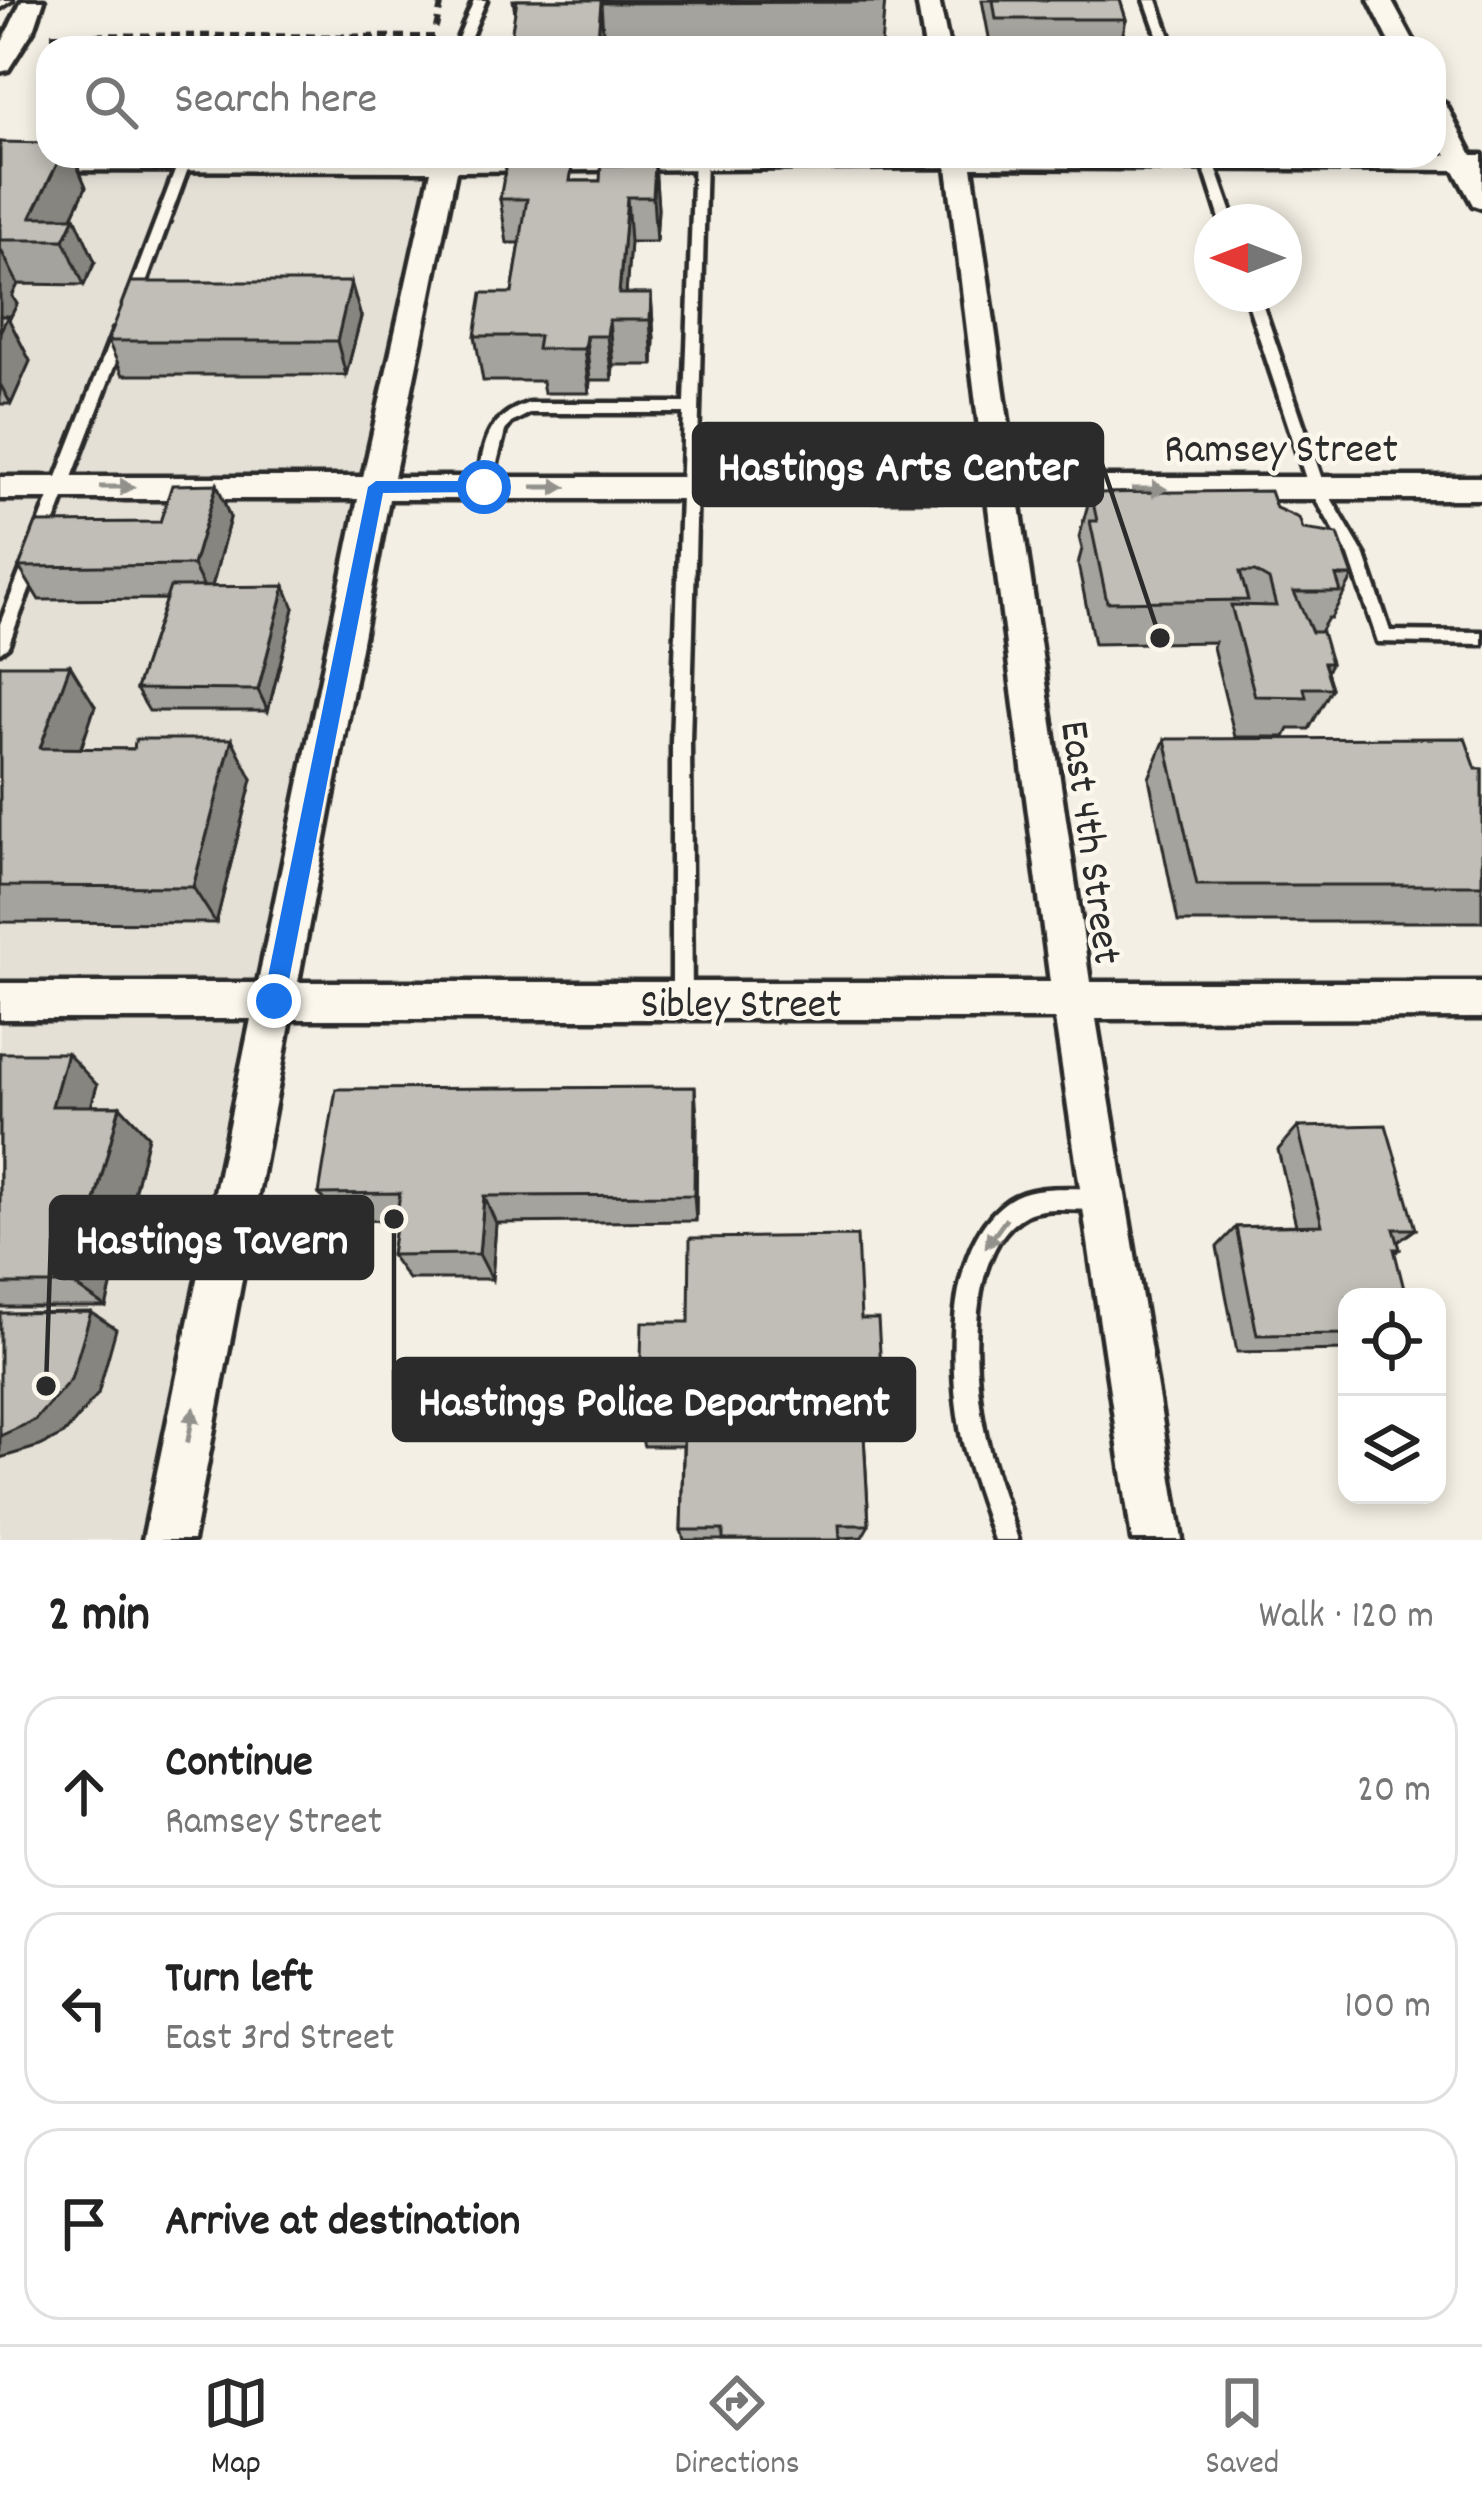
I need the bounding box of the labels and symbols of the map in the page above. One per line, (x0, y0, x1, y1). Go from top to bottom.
north arrow (1194, 204, 1302, 312)
street label: Ramsey Street (1164, 423, 1398, 483)
callout: Hastings Arts Center (694, 424, 1102, 505)
text: Hastings Arts Center (718, 439, 1080, 503)
route start (457, 460, 511, 514)
one-way arrow (531, 477, 569, 497)
one-way arrow (99, 478, 137, 497)
one-way arrow (1131, 479, 1169, 499)
street label: East 4th Street (1040, 717, 1134, 969)
route end (247, 974, 301, 1028)
street label: Sibley Street (640, 978, 842, 1038)
callout: Hastings Tavern (51, 1197, 372, 1278)
text: Hastings Tavern (76, 1212, 348, 1276)
one-way arrow (985, 1217, 1009, 1248)
callout: Hastings Police Department (394, 1359, 914, 1440)
text: Hastings Police Department (418, 1374, 890, 1438)
one-way arrow (182, 1406, 201, 1444)

